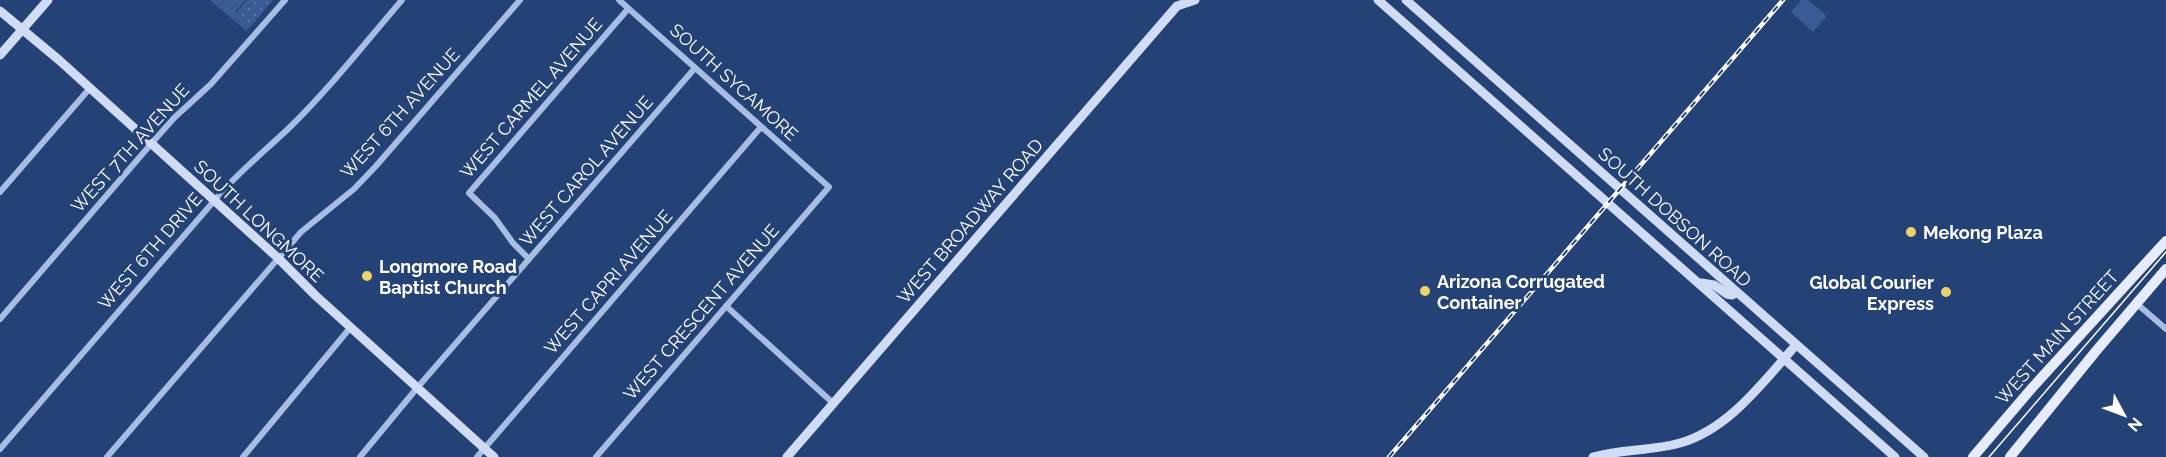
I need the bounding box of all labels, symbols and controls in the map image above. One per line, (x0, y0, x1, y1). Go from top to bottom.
street label: WEST CARMEL AVENUE (456, 14, 606, 182)
street label: SOUTH SYCAMORE (666, 19, 802, 145)
street label: WEST 6TH AVENUE (336, 44, 464, 182)
street label: WEST 7TH AVENUE (67, 79, 193, 217)
street label: WEST CAROL AVENUE (515, 92, 657, 250)
street label: WEST BROADWAY ROAD (893, 134, 1047, 308)
street label: SOUTH DOBSON ROAD (1594, 143, 1756, 291)
street label: SOUTH LONGMORE (190, 156, 328, 286)
street label: WEST 6TH DRIVE (94, 188, 206, 314)
street label: WEST CAPRI AVENUE (540, 206, 676, 358)
street label: WEST CRESCENT AVENUE (619, 220, 783, 404)
place label: Mekong Plaza (1923, 222, 2043, 243)
marker: Mekong Plaza (1904, 225, 1918, 239)
place label: Longmore Road Baptist Church (379, 256, 517, 298)
street label: WEST MAIN STREET (1991, 266, 2123, 408)
marker: Longmore Road Baptist Church (360, 269, 374, 283)
place label: Arizona Corrugated Container (1437, 271, 1605, 313)
place label: Global Courier Express (1809, 272, 1934, 314)
marker: Arizona Corrugated Container (1418, 284, 1432, 298)
marker: Global Courier Express (1939, 285, 1953, 299)
north arrow (2094, 385, 2154, 445)
text: N (2124, 414, 2146, 435)

